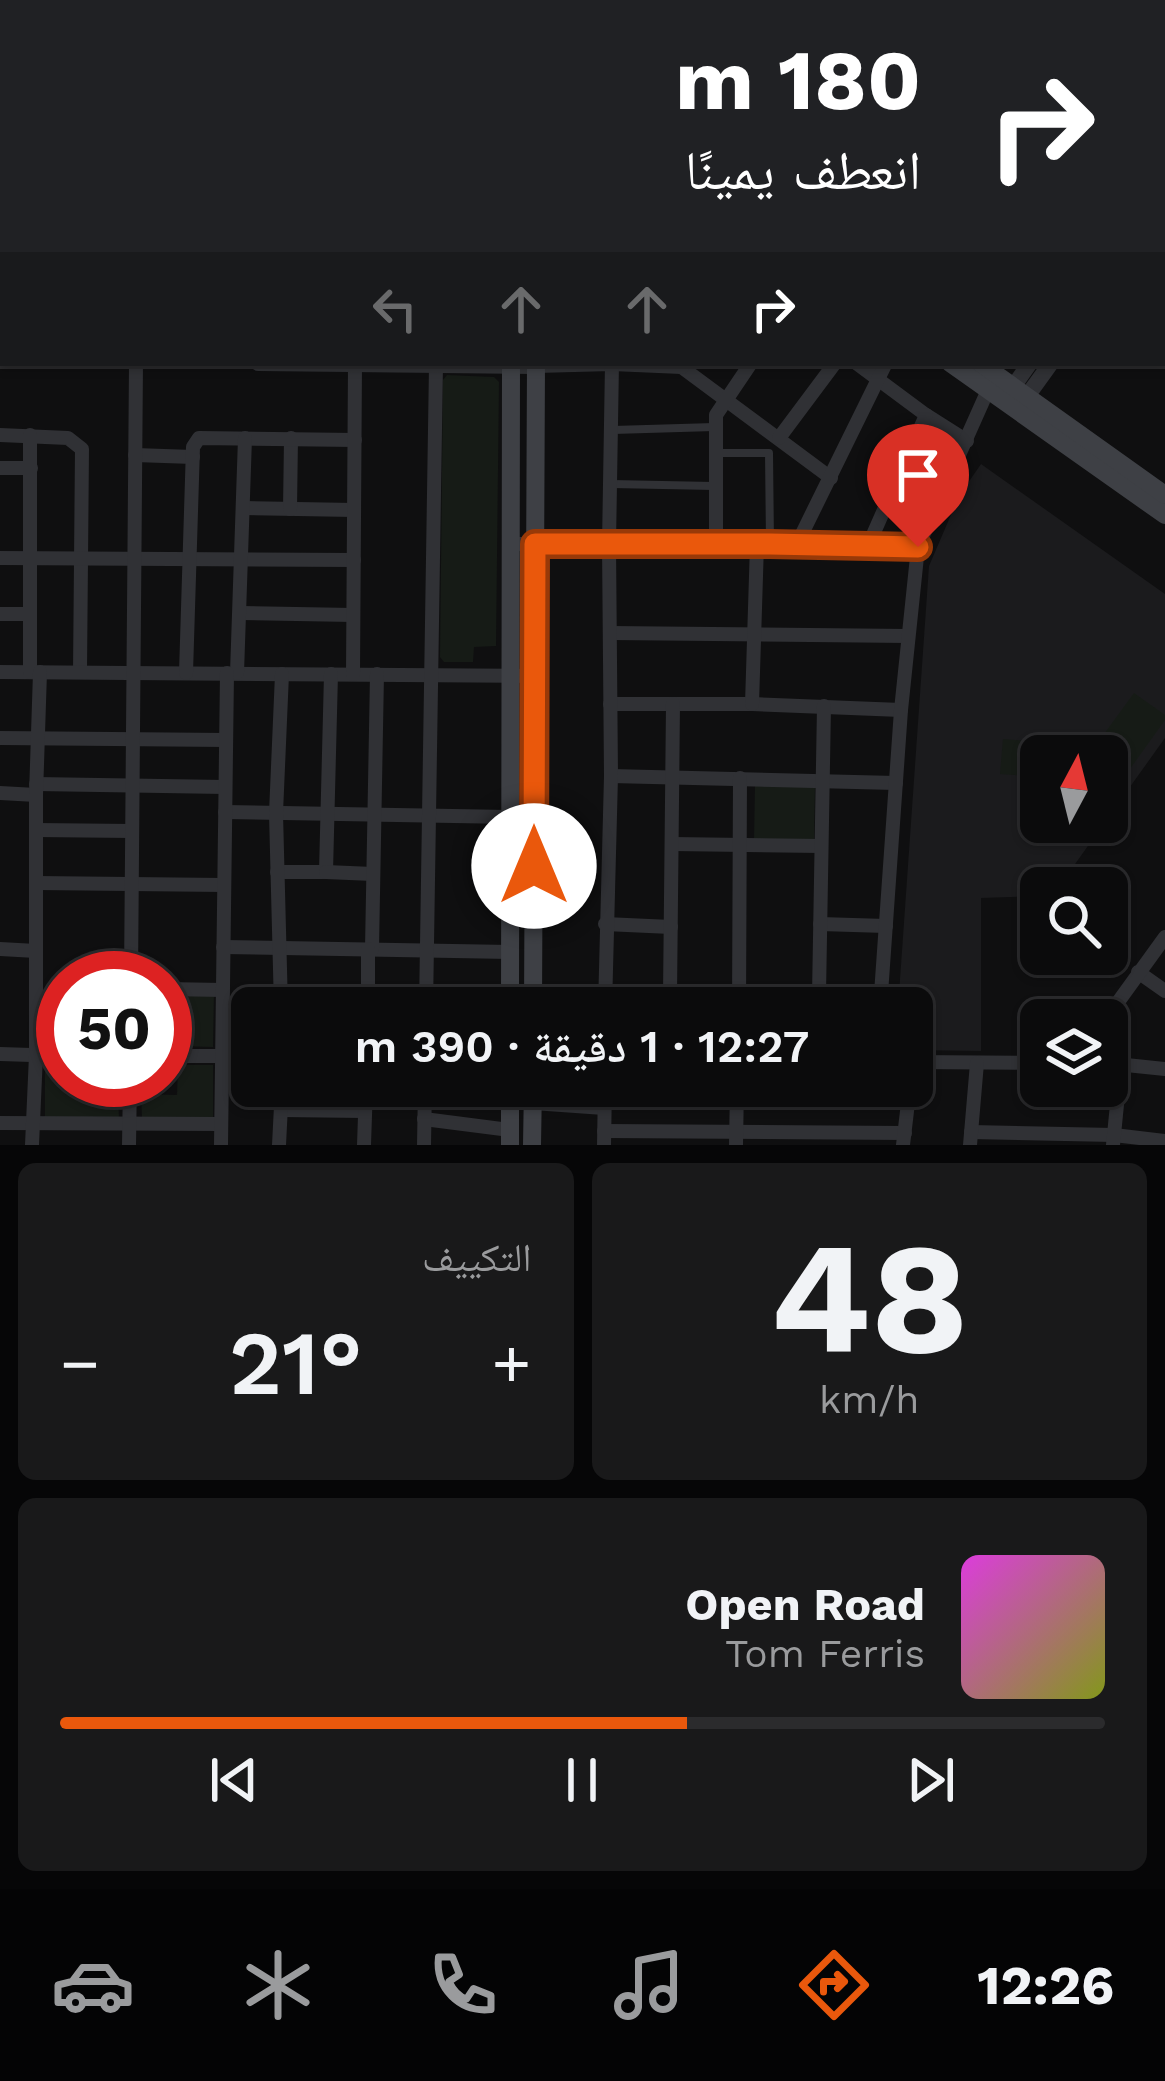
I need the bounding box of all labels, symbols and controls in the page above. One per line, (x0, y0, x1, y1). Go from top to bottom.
text: 180 m (675, 31, 921, 129)
icon: right (963, 48, 1119, 204)
text: انعطف يمينًا (685, 139, 921, 202)
icon: left (362, 276, 428, 342)
icon: ahead (488, 276, 554, 342)
icon: ahead (614, 276, 680, 342)
icon: right (740, 276, 806, 342)
pin (867, 424, 969, 547)
icon: arrive (885, 442, 951, 508)
north arrow (1020, 735, 1128, 843)
map controls (1020, 735, 1128, 1107)
position arrow (471, 803, 597, 929)
button: search (1020, 867, 1128, 975)
speed limit sign: 50 (36, 951, 192, 1107)
button: layers (1020, 999, 1128, 1107)
text: 12:27 · 1 دقيقة · 390 m (355, 1020, 809, 1073)
text: 48 (770, 1207, 969, 1390)
text: التكييف (422, 1235, 532, 1280)
text: 21° (229, 1310, 363, 1416)
text: − (60, 1325, 100, 1402)
text: + (492, 1325, 531, 1402)
text: km/h (819, 1377, 919, 1422)
text: Open Road (685, 1578, 925, 1631)
text: Tom Ferris (725, 1631, 925, 1676)
icon: previous (201, 1747, 267, 1813)
icon: pause (549, 1747, 615, 1813)
icon: next (898, 1747, 964, 1813)
icon: car (51, 1943, 135, 2027)
icon: climate (236, 1943, 320, 2027)
icon: phone (421, 1943, 505, 2027)
icon: music (607, 1943, 691, 2027)
icon: directions (792, 1943, 876, 2027)
text: 12:26 (977, 1954, 1114, 2017)

